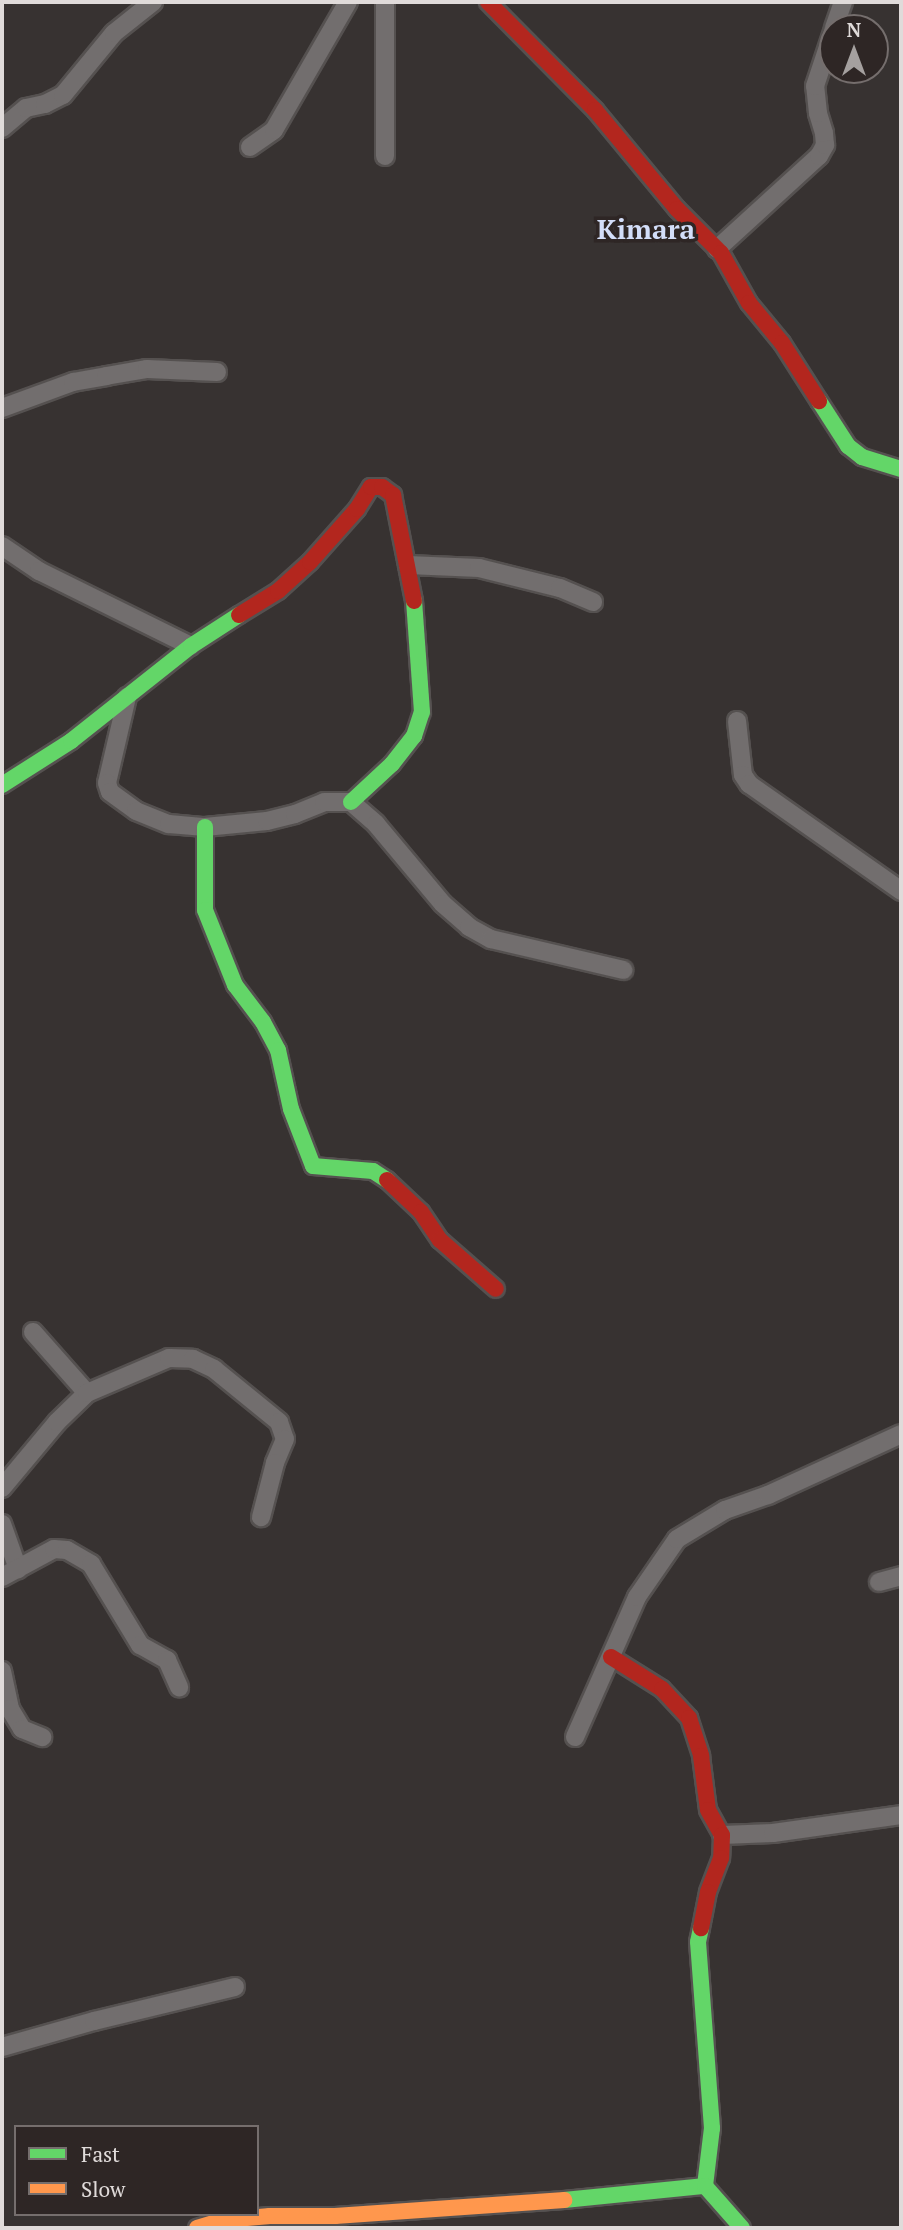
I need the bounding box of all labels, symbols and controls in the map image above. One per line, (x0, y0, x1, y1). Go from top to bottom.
north arrow (819, 14, 889, 84)
text: N (847, 17, 861, 42)
district label: Kimara (597, 212, 695, 246)
legend (14, 2125, 259, 2216)
text: Fast (81, 2140, 120, 2168)
text: Slow (81, 2175, 125, 2203)

